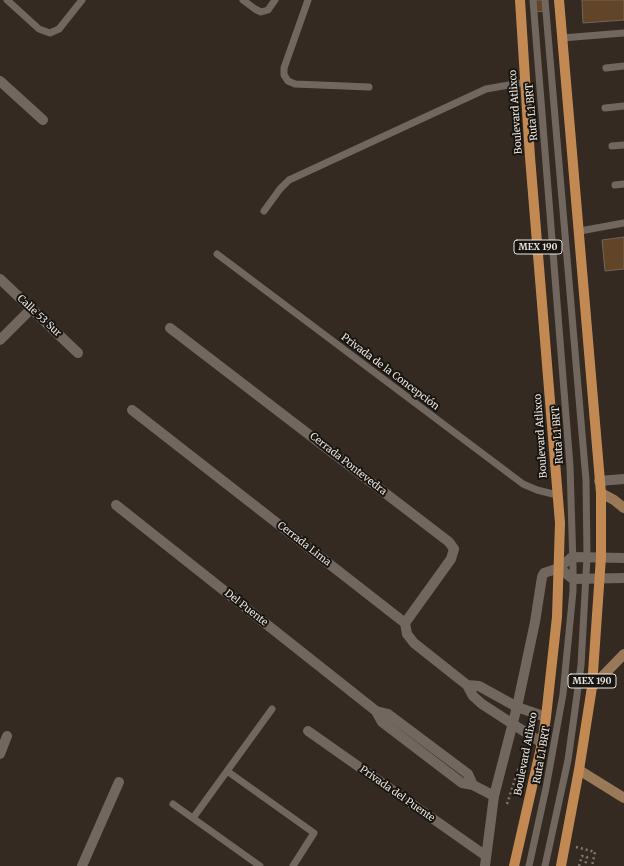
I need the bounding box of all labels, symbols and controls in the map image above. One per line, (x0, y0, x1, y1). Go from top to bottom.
street label: Boulevard Atlixco (507, 69, 525, 155)
street label: Ruta L1 BRT (524, 83, 540, 141)
road number: MEX 190 (514, 240, 562, 254)
street label: Calle 53 Sur (15, 293, 63, 339)
street label: Privada de la Concepción (339, 331, 441, 413)
street label: Boulevard Atlixco (532, 393, 550, 479)
street label: Ruta L1 BRT (550, 406, 566, 464)
street label: Cerrada Pontevedra (307, 430, 389, 498)
street label: Cerrada Lima (275, 519, 333, 569)
street label: Del Puente (222, 587, 270, 629)
road number: MEX 190 (568, 674, 616, 688)
street label: Boulevard Atlixco (512, 711, 540, 797)
street label: Ruta L1 BRT (531, 725, 553, 785)
street label: Privada del Puente (357, 764, 437, 824)

